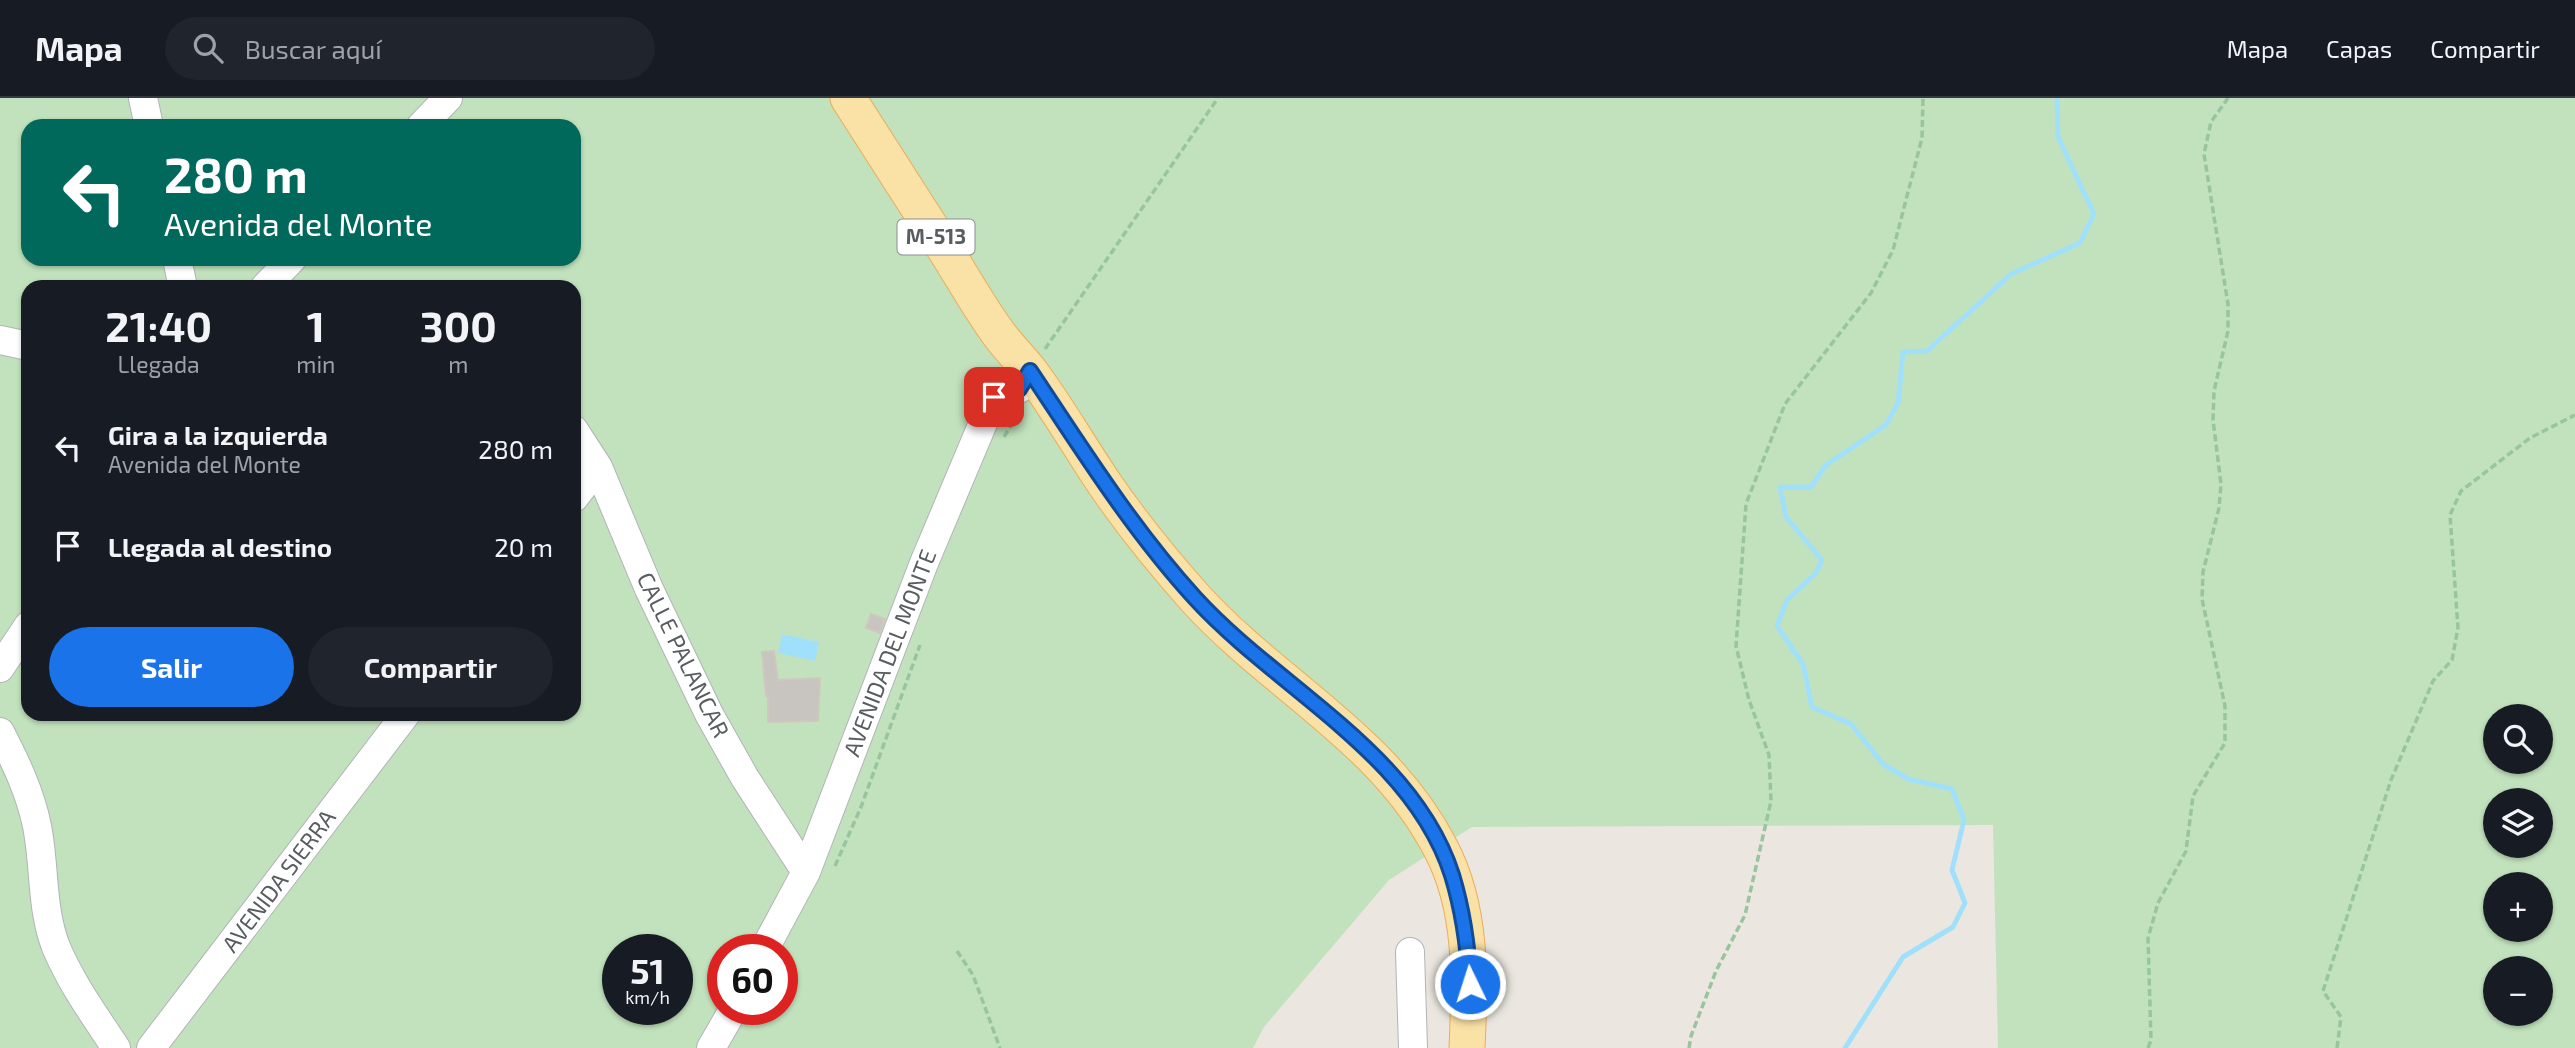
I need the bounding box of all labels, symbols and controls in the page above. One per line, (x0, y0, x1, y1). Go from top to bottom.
search box (165, 17, 655, 80)
text: Mapa (35, 28, 123, 68)
icon: search (189, 29, 227, 67)
text: Buscar aquí (245, 33, 382, 64)
text: Mapa (2227, 34, 2288, 63)
text: Capas (2326, 34, 2392, 63)
text: Compartir (2430, 34, 2540, 63)
text: 280 m (164, 144, 308, 203)
icon: left (49, 147, 140, 238)
text: Avenida del Monte (164, 204, 432, 242)
road number: M-513 (898, 220, 974, 254)
text: 21:40 (105, 300, 212, 350)
text: 1 (307, 300, 325, 350)
text: 300 (420, 300, 497, 350)
text: Llegada (118, 350, 200, 378)
text: min (296, 350, 335, 378)
text: m (448, 350, 468, 378)
pin (964, 367, 1024, 427)
icon: arrive (975, 378, 1013, 416)
text: Gira a la izquierda (108, 419, 328, 450)
icon: left (49, 429, 87, 467)
text: 280 m (478, 433, 553, 464)
text: Avenida del Monte (108, 450, 301, 478)
icon: arrive (49, 527, 87, 565)
text: Llegada al destino (108, 531, 332, 562)
text: 20 m (494, 531, 553, 562)
street label: AVENIDA DEL MONTE (837, 545, 941, 760)
street label: CALLE PALANCAR (632, 567, 736, 742)
button: Salir (49, 627, 294, 707)
button: Compartir (308, 627, 553, 707)
map controls (2483, 704, 2553, 1026)
button: search (2483, 704, 2553, 774)
button: layers (2483, 788, 2553, 858)
street label: AVENIDA SIERRA (215, 803, 341, 957)
button: + (2483, 872, 2553, 942)
speed limit sign: 60 (707, 934, 798, 1025)
position arrow (1433, 947, 1507, 1021)
text: 51 (630, 949, 665, 991)
button: − (2483, 956, 2553, 1026)
text: km/h (625, 986, 670, 1008)

